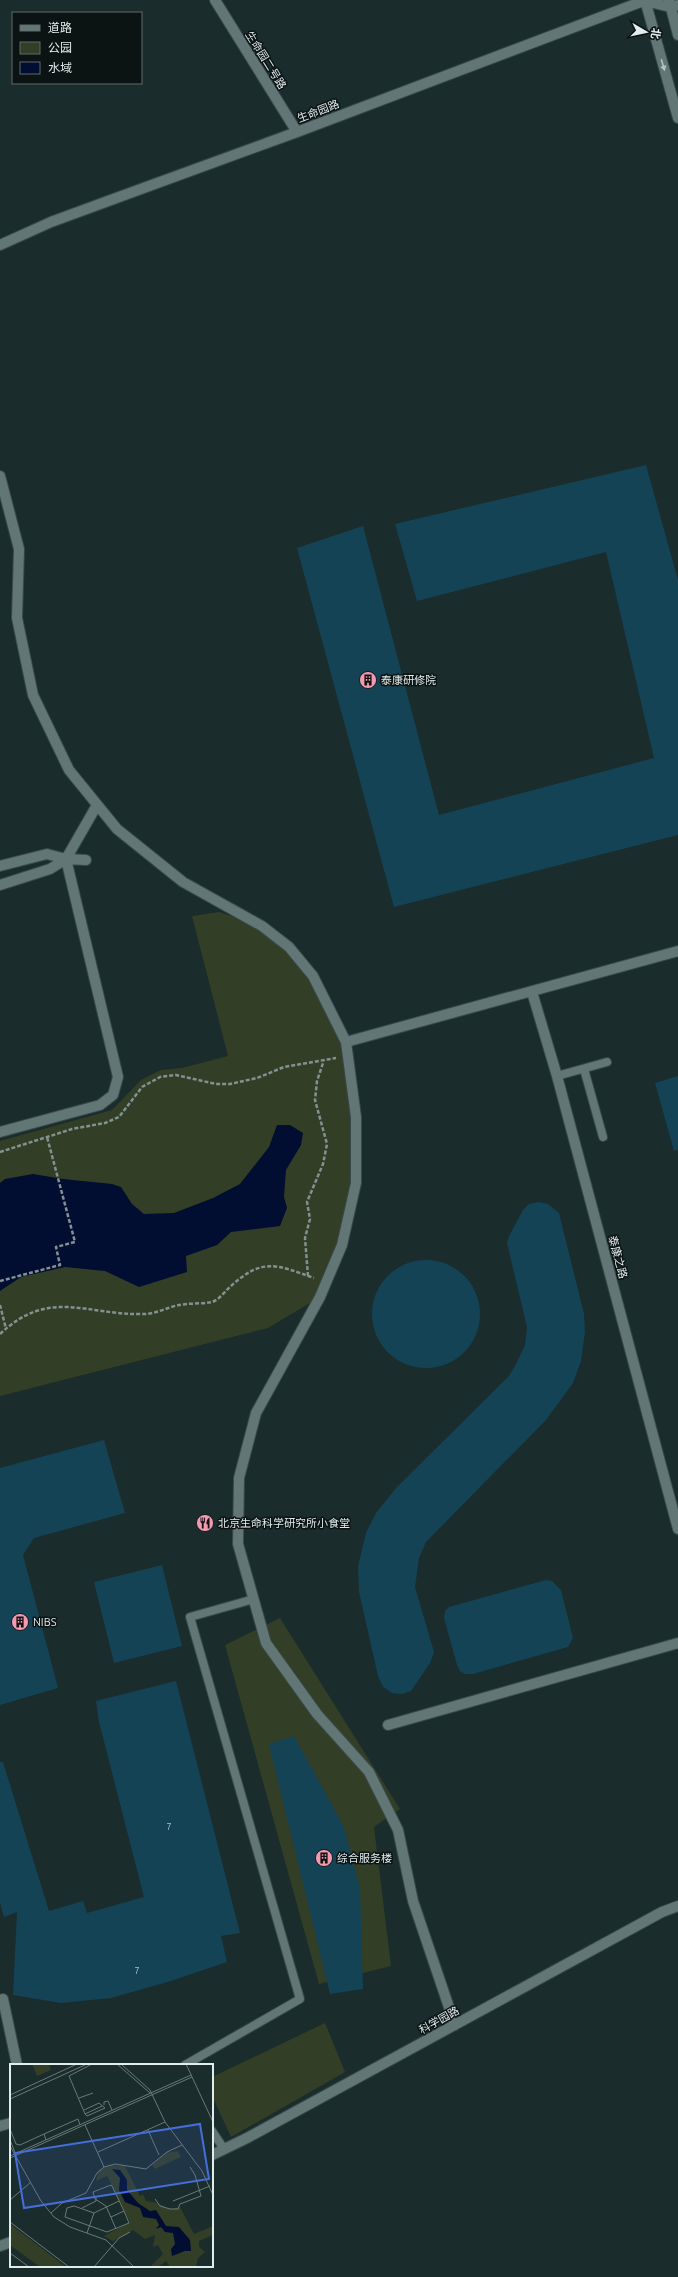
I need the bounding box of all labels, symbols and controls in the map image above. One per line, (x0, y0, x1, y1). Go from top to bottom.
legend (12, 12, 142, 84)
north arrow (626, 12, 666, 52)
text: 道路 (48, 21, 72, 34)
text: 北 (649, 27, 663, 40)
street label: 生命园二号路 (243, 29, 289, 91)
text: 公园 (48, 41, 72, 54)
one-way arrow (660, 59, 666, 71)
text: 水域 (48, 61, 72, 74)
street label: 生命园路 (295, 98, 341, 124)
building icon: 泰康研修院 (358, 670, 378, 690)
place label: 泰康研修院 (381, 674, 436, 686)
street label: 泰康之路 (607, 1234, 629, 1280)
restaurant icon: 北京生命科学研究所小食堂 (195, 1513, 215, 1533)
place label: 北京生命科学研究所小食堂 (218, 1517, 350, 1529)
building icon: NIBS (10, 1612, 30, 1632)
place label: NIBS (33, 1616, 57, 1628)
house number: 7 (166, 1822, 172, 1832)
building icon: 综合服务楼 (314, 1848, 334, 1868)
place label: 综合服务楼 (337, 1852, 392, 1864)
house number: 7 (134, 1966, 140, 1976)
street label: 科学园路 (417, 2004, 461, 2036)
inset map (10, 2064, 213, 2267)

